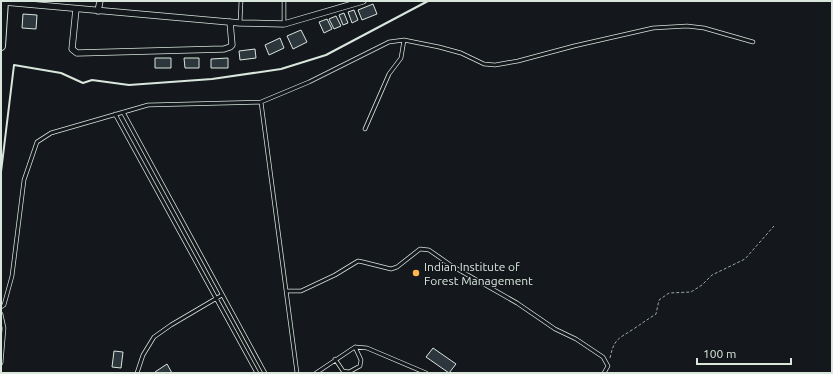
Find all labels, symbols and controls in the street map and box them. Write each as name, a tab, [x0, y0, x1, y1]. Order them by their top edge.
place label: Indian Institute of Forest Management	[424, 260, 533, 287]
marker: Indian Institute of Forest Management	[411, 268, 421, 278]
scale bar	[697, 340, 791, 366]
text: 100 m	[703, 347, 736, 360]

